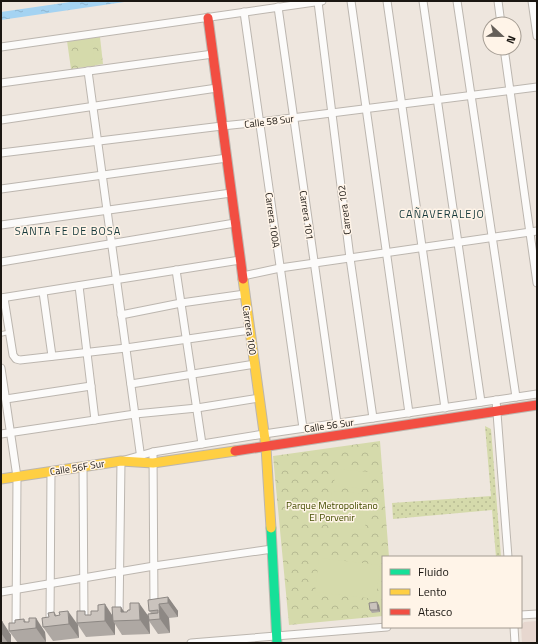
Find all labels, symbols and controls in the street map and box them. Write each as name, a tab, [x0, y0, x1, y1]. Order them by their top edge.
north arrow	[482, 16, 522, 56]
text: N	[502, 33, 520, 46]
street label: Calle 58 Sur	[243, 111, 295, 132]
street label: Carrera 102	[334, 184, 355, 236]
street label: Carrera 101	[296, 189, 317, 241]
street label: Carrera 100A	[261, 191, 284, 249]
district label: CAÑAVERALEJO	[399, 206, 485, 222]
district label: SANTA FE DE BOSA	[15, 223, 121, 239]
street label: Carrera 100	[239, 304, 260, 356]
street label: Calle 56 Sur	[303, 415, 355, 436]
street label: Calle 56F Sur	[49, 456, 106, 479]
park label: Parque Metropolitano El Porvenir	[286, 498, 378, 525]
legend	[382, 556, 522, 628]
text: Fluido	[418, 562, 449, 581]
text: Lento	[418, 582, 447, 601]
text: Atasco	[418, 602, 452, 621]

